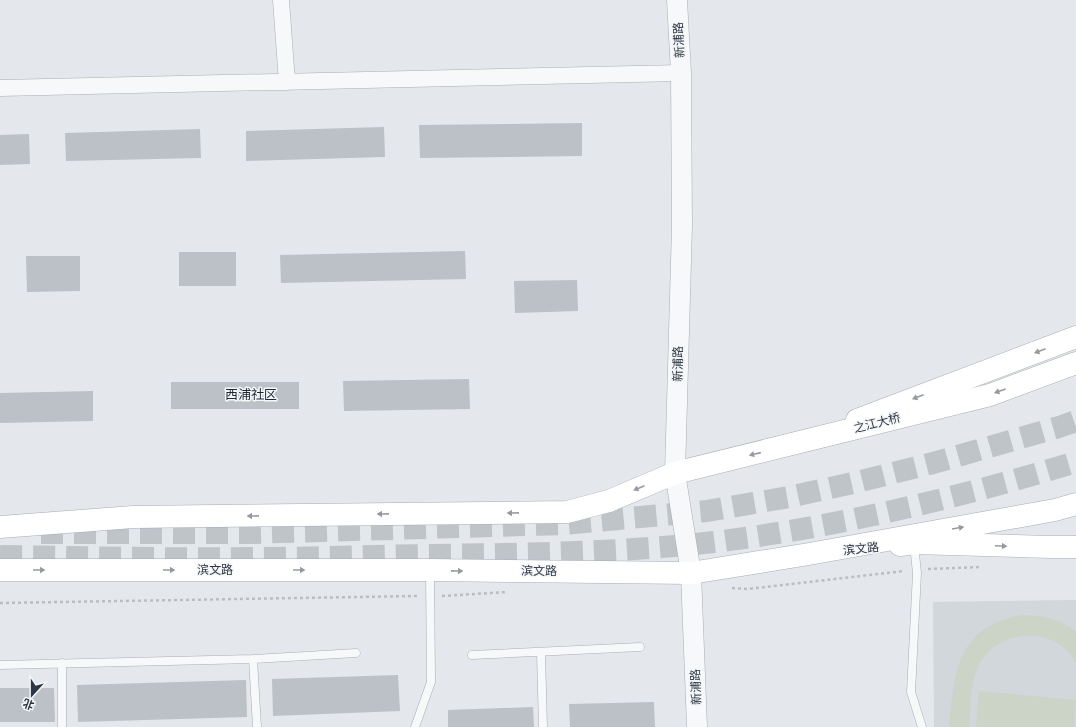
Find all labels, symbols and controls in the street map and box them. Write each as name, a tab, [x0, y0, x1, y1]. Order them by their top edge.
street label: 新浦路	[670, 22, 689, 58]
street label: 新浦路	[670, 346, 687, 382]
one-way arrow	[1033, 348, 1045, 354]
district label: 西浦社区	[225, 386, 277, 404]
one-way arrow	[994, 388, 1006, 394]
one-way arrow	[912, 394, 924, 400]
street label: 之江大桥	[852, 409, 902, 438]
one-way arrow	[749, 451, 761, 457]
one-way arrow	[634, 485, 645, 491]
one-way arrow	[506, 510, 519, 516]
one-way arrow	[376, 511, 389, 517]
one-way arrow	[246, 513, 259, 519]
one-way arrow	[952, 524, 964, 530]
street label: 滨文路	[842, 539, 880, 560]
one-way arrow	[995, 543, 1008, 549]
street label: 滨文路	[197, 562, 233, 579]
street label: 滨文路	[521, 563, 557, 580]
one-way arrow	[33, 567, 46, 573]
one-way arrow	[163, 567, 176, 573]
one-way arrow	[293, 567, 306, 573]
one-way arrow	[451, 568, 464, 574]
street label: 新浦路	[687, 669, 706, 705]
north arrow	[12, 675, 52, 715]
text: 北	[21, 695, 36, 713]

